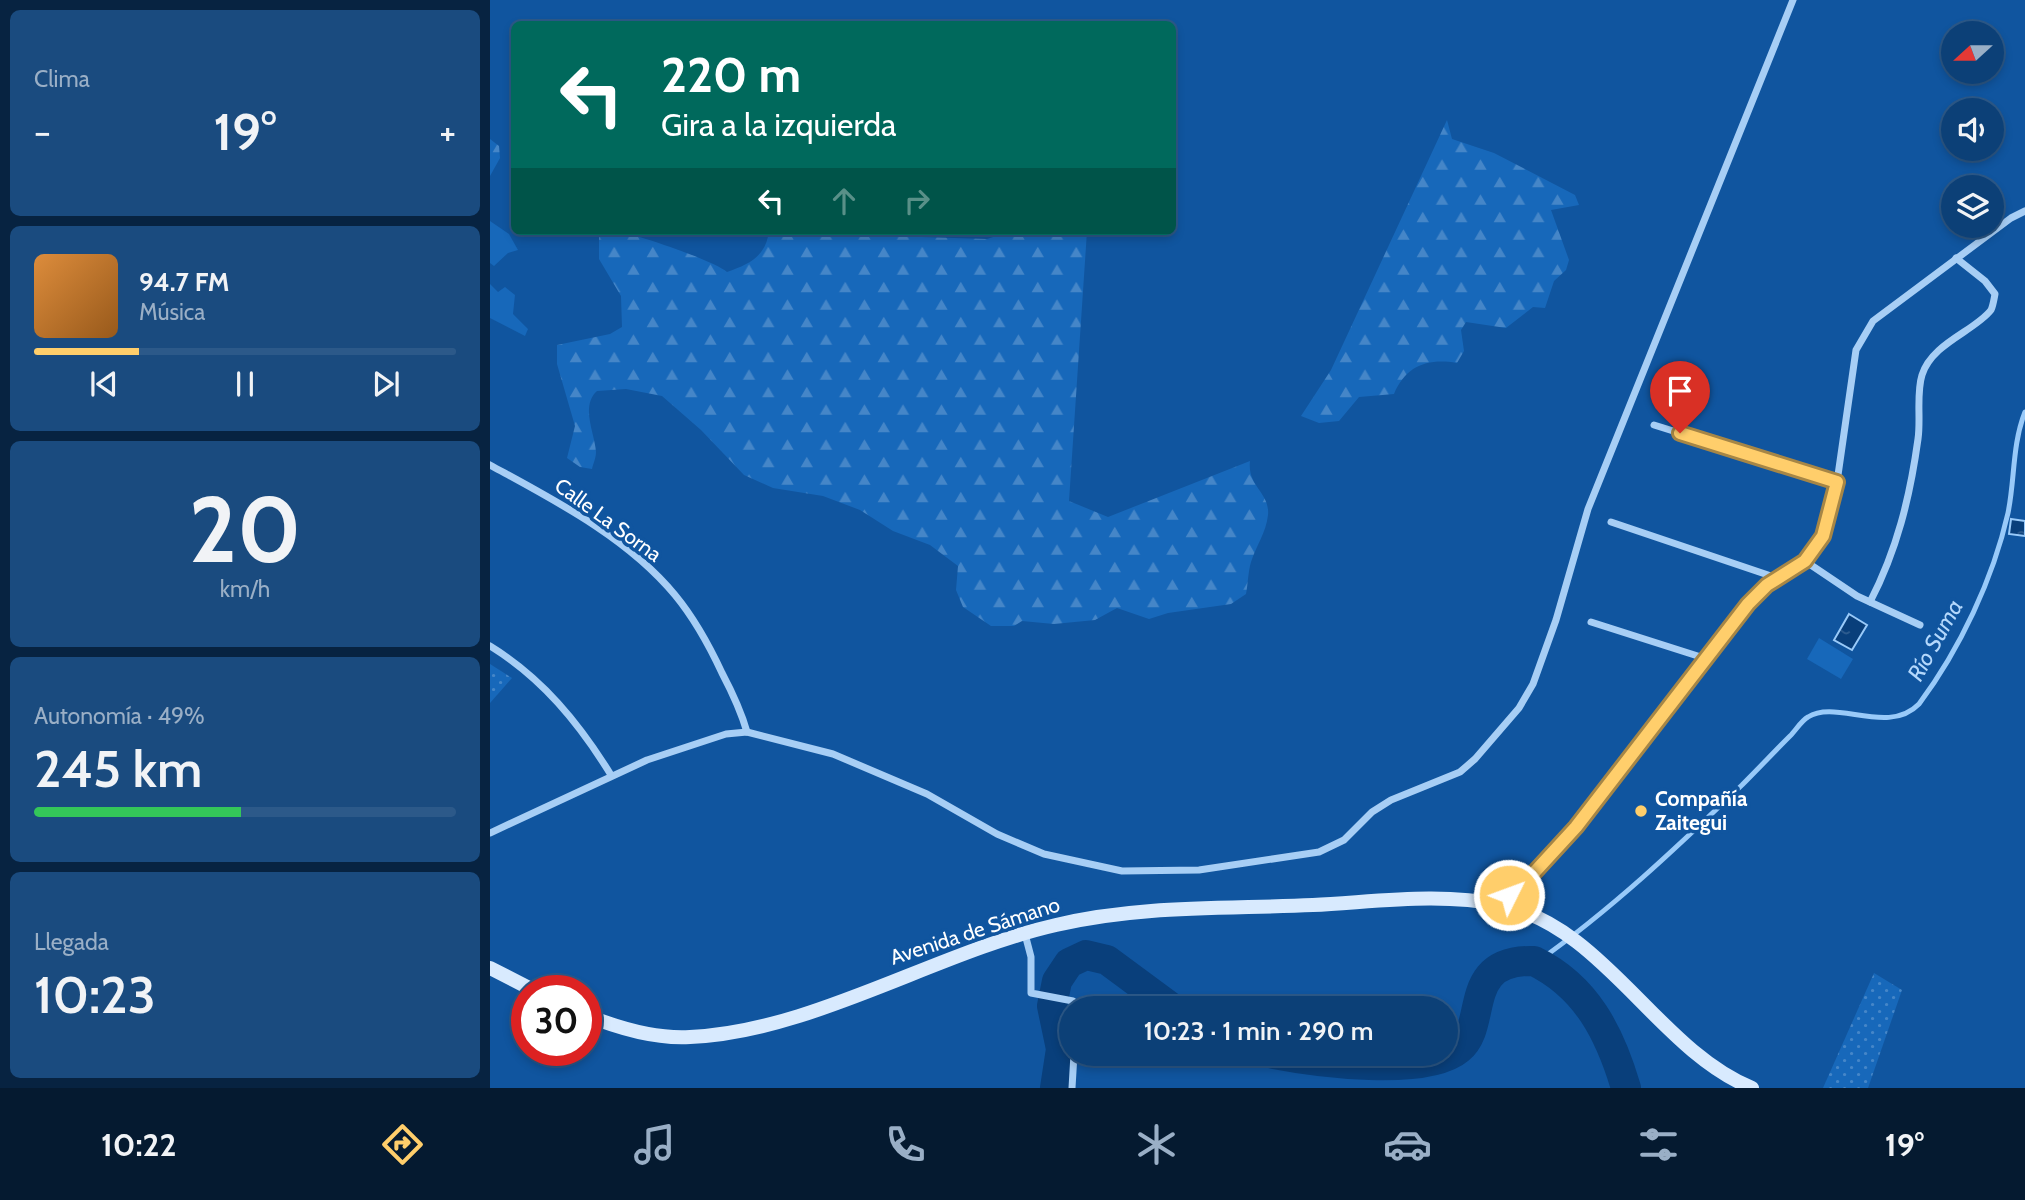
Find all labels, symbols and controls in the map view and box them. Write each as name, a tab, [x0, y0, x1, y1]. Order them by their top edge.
north arrow	[1941, 21, 2004, 84]
map controls	[1941, 21, 2004, 238]
text: 220 m	[661, 45, 801, 104]
icon: left	[546, 49, 637, 140]
text: Clima	[34, 65, 90, 93]
button: sound	[1941, 98, 2004, 161]
text: 19°	[214, 100, 276, 163]
text: Gira a la izquierda	[661, 105, 896, 144]
text: −	[34, 108, 51, 155]
text: +	[439, 108, 456, 155]
button: layers	[1941, 175, 2004, 238]
icon: left	[752, 182, 790, 220]
icon: ahead	[825, 182, 863, 220]
icon: right	[898, 182, 936, 220]
text: 94.7 FM	[139, 266, 230, 298]
text: Música	[139, 298, 205, 326]
pin	[1650, 361, 1710, 433]
icon: previous	[85, 365, 123, 403]
icon: pause	[226, 365, 264, 403]
icon: next	[367, 365, 405, 403]
icon: arrive	[1661, 372, 1699, 410]
street label: Calle La Sorna	[550, 472, 667, 567]
text: 20	[189, 474, 301, 585]
text: km/h	[220, 575, 270, 603]
water label: Río Suma	[1901, 594, 1969, 686]
text: Autonomía · 49%	[34, 702, 205, 730]
text: 245 km	[34, 737, 202, 800]
place label: Compañía Zaitegui	[1655, 786, 1748, 835]
marker: Compañía Zaitegui	[1633, 803, 1649, 819]
position arrow	[1472, 858, 1546, 932]
street label: Avenida de Sámano	[887, 891, 1063, 970]
text: Llegada	[34, 928, 109, 956]
text: 10:23	[34, 963, 156, 1026]
speed limit sign: 30	[511, 975, 602, 1066]
text: 10:23 · 1 min · 290 m	[1144, 1015, 1373, 1047]
icon: directions	[378, 1120, 427, 1169]
icon: music	[630, 1120, 679, 1169]
icon: phone	[881, 1120, 930, 1169]
icon: climate	[1132, 1120, 1181, 1169]
icon: car	[1383, 1120, 1432, 1169]
icon: filters	[1634, 1120, 1683, 1169]
text: 10:22	[101, 1125, 176, 1164]
text: 19°	[1885, 1125, 1924, 1164]

